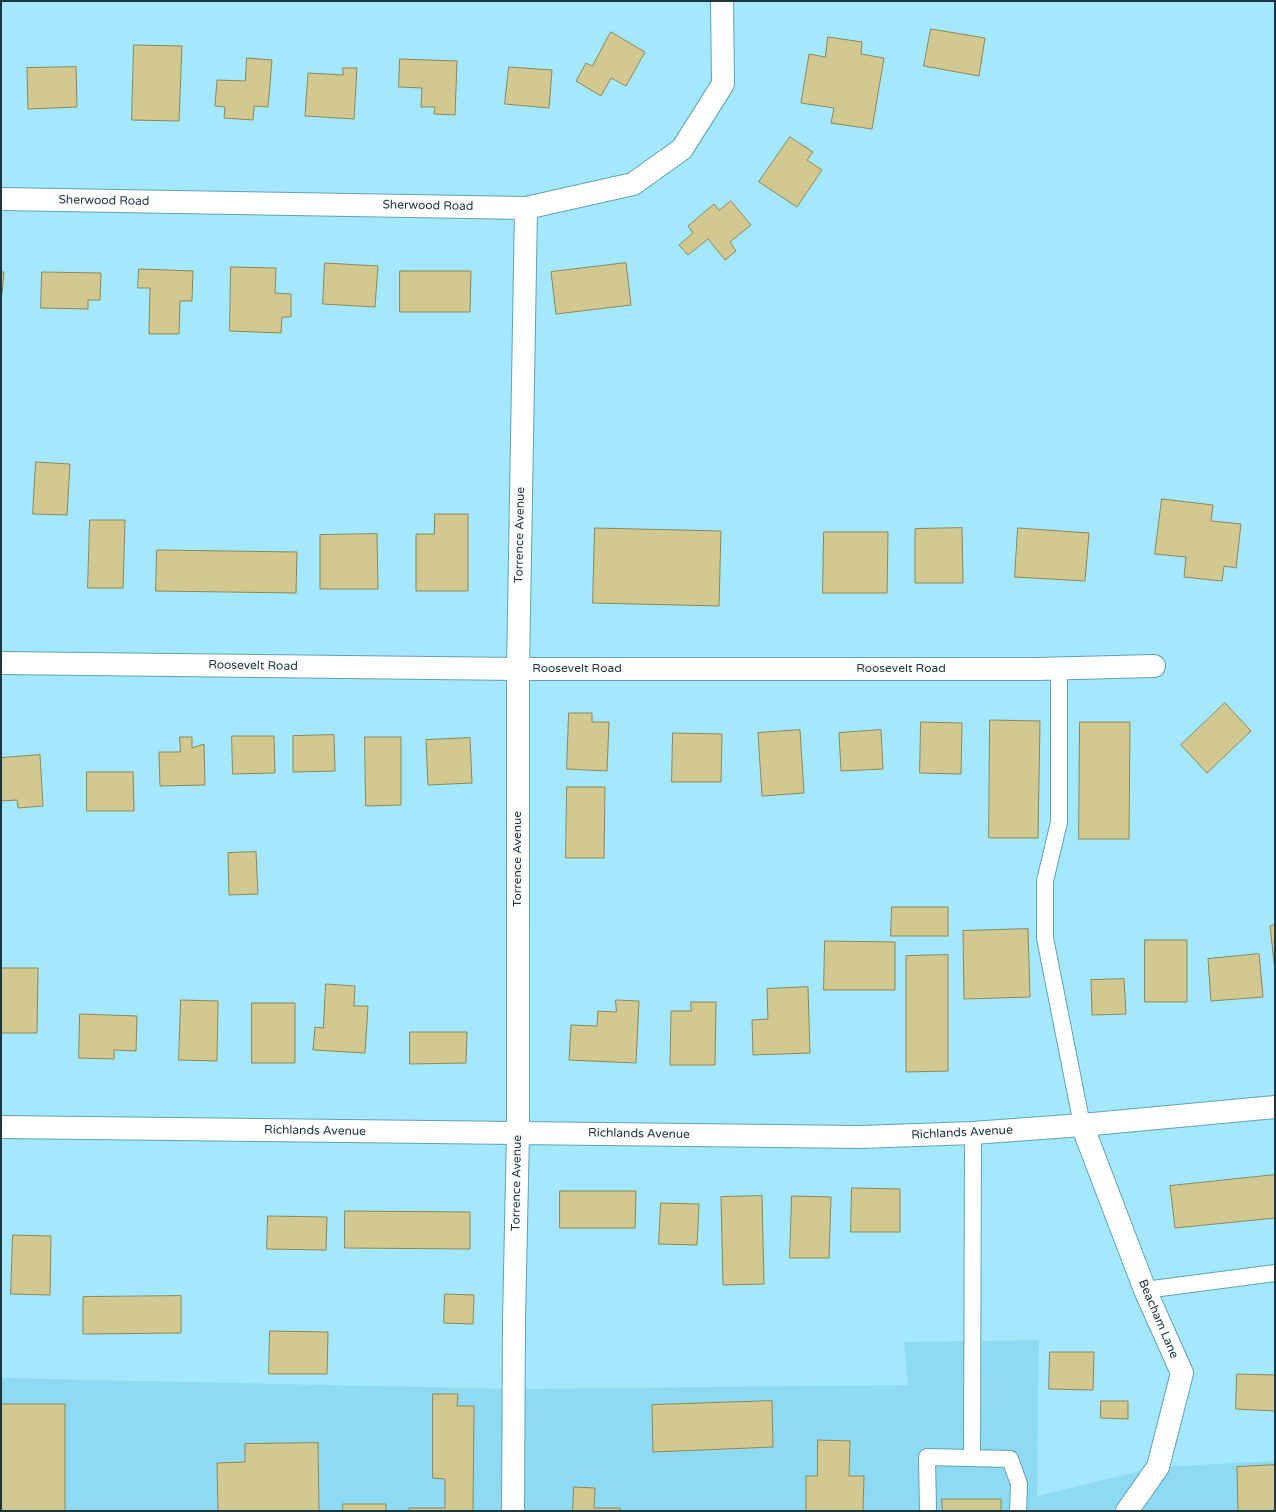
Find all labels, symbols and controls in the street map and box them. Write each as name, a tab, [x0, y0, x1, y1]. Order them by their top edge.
street label: Sherwood Road	[58, 193, 150, 209]
street label: Sherwood Road	[382, 198, 474, 214]
street label: Torrence Avenue	[512, 487, 528, 583]
street label: Roosevelt Road	[208, 658, 298, 674]
street label: Roosevelt Road	[532, 662, 622, 676]
street label: Roosevelt Road	[856, 662, 946, 676]
street label: Torrence Avenue	[511, 811, 525, 907]
street label: Richlands Avenue	[264, 1123, 366, 1139]
street label: Richlands Avenue	[911, 1123, 1013, 1143]
street label: Richlands Avenue	[588, 1126, 690, 1142]
street label: Torrence Avenue	[509, 1135, 525, 1231]
street label: Beacham Lane	[1135, 1277, 1181, 1361]

